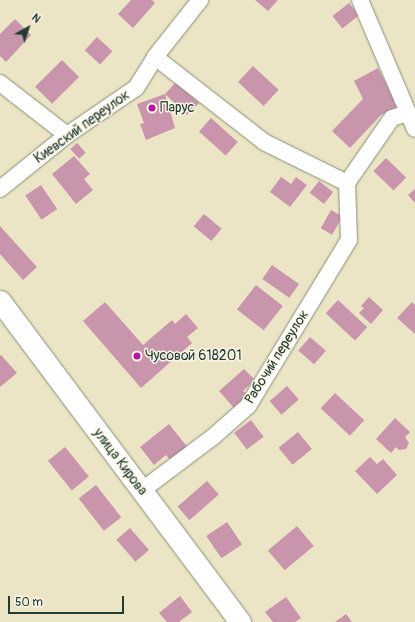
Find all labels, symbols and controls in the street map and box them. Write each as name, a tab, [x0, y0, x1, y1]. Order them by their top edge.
north arrow	[8, 8, 48, 48]
text: N	[29, 11, 43, 26]
street label: Киевский переулок	[31, 87, 133, 167]
place label: Парус	[160, 100, 195, 116]
marker: Парус	[147, 103, 157, 113]
street label: Рабочий переулок	[241, 307, 313, 407]
place label: Чусовой 618201	[145, 348, 242, 364]
marker: Чусовой 618201	[132, 351, 142, 361]
street label: улица Кирова	[89, 425, 151, 499]
scale bar	[10, 588, 126, 614]
text: 50 m	[15, 595, 43, 610]

